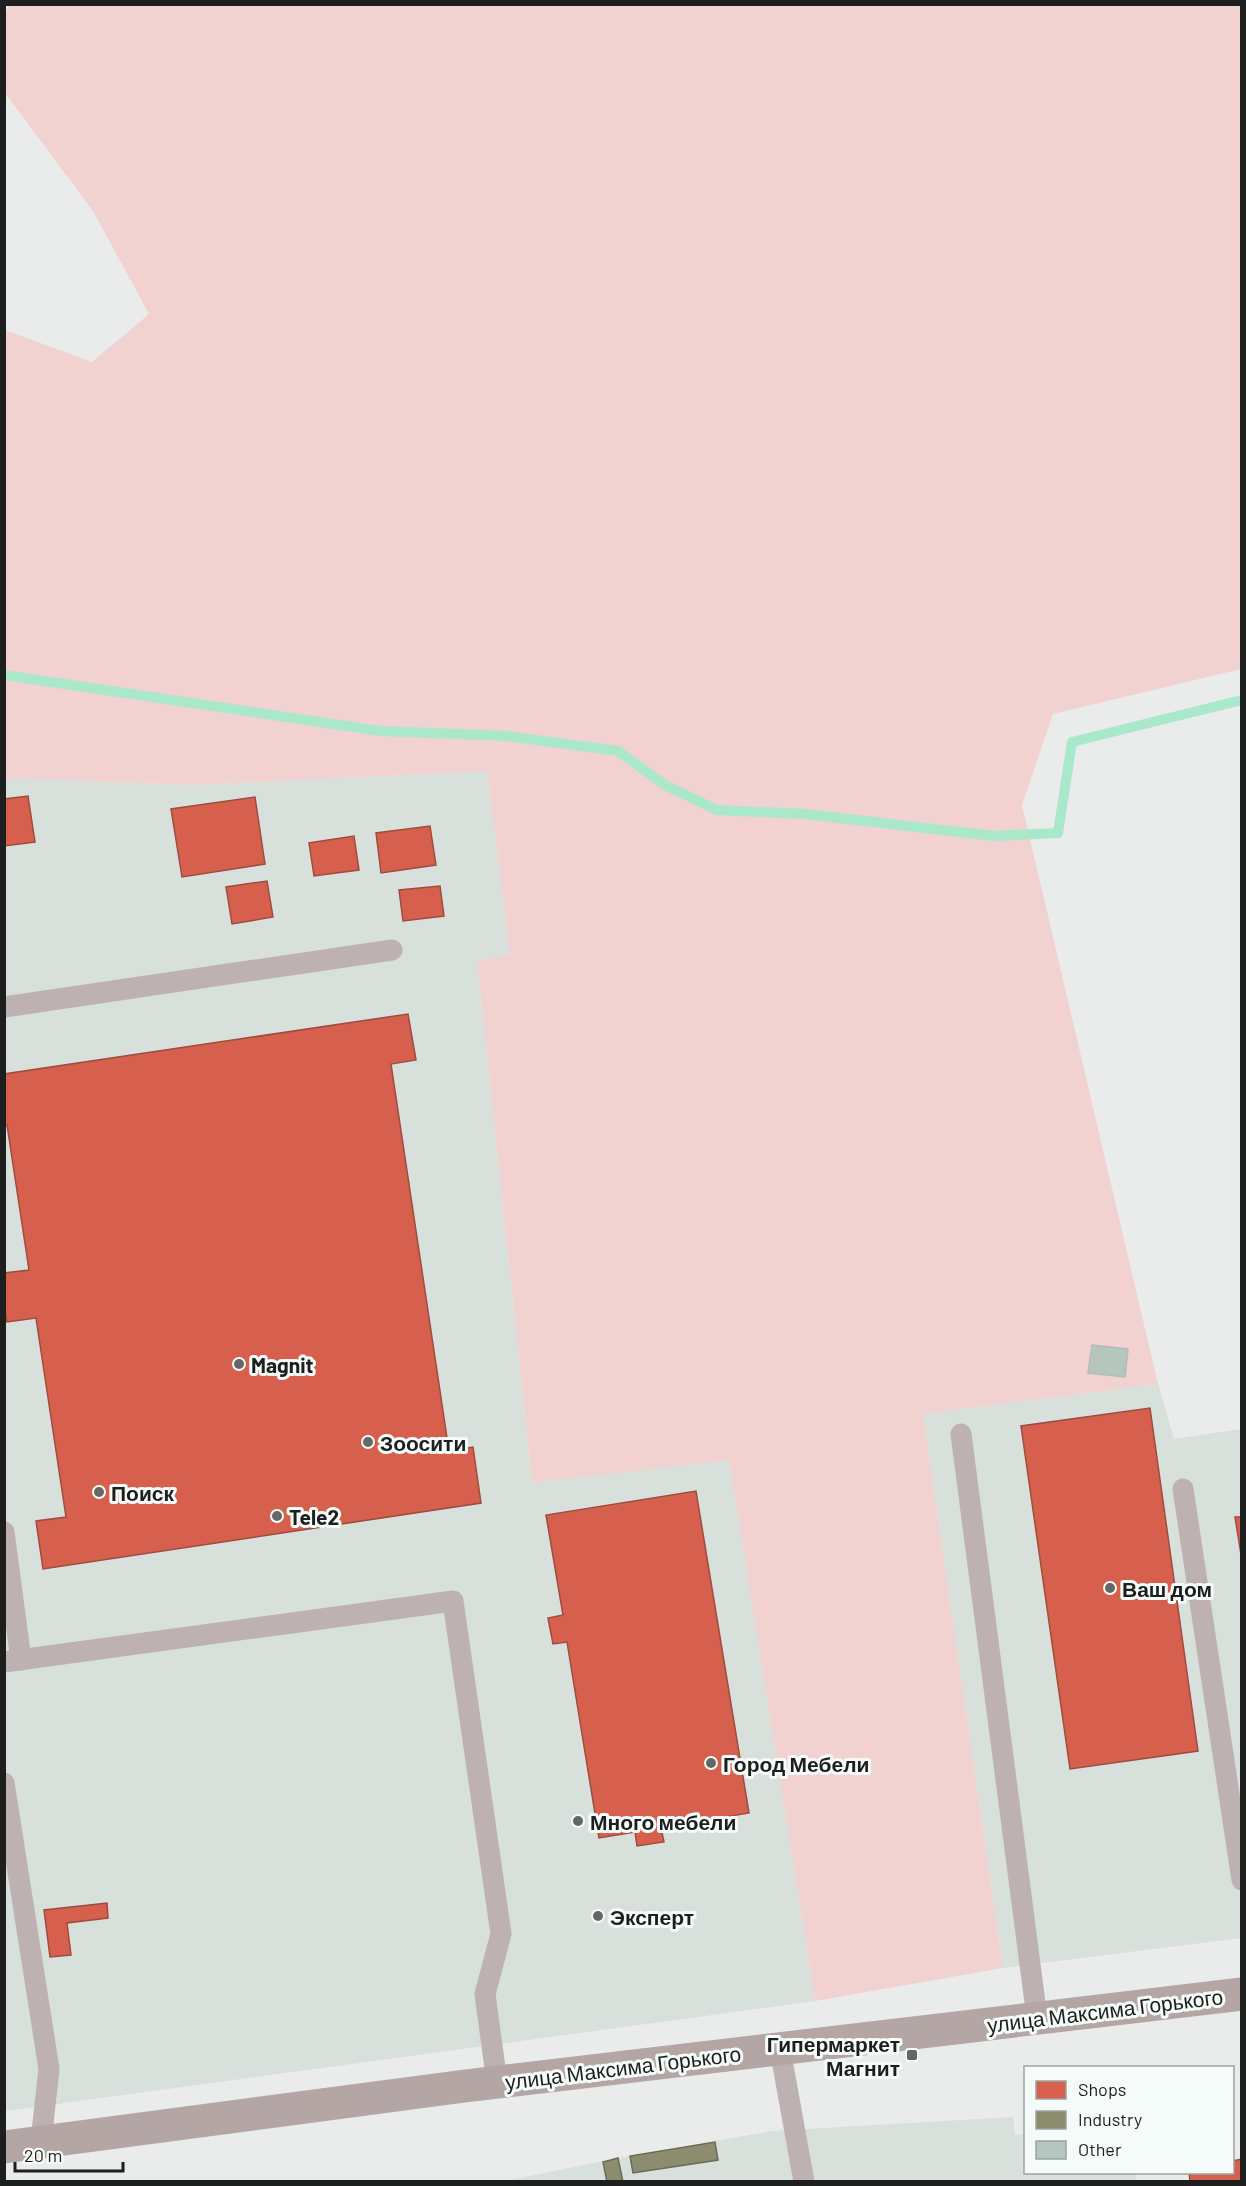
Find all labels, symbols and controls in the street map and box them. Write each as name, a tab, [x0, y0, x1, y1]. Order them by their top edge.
place label: Magnit	[251, 1352, 314, 1377]
marker: Magnit	[232, 1357, 246, 1371]
place label: Зоосити	[380, 1430, 466, 1455]
marker: Зоосити	[361, 1435, 375, 1449]
place label: Поиск	[111, 1480, 175, 1505]
marker: Поиск	[92, 1485, 106, 1499]
place label: Tele2	[289, 1504, 339, 1529]
marker: Tele2	[270, 1509, 284, 1523]
place label: Ваш дом	[1122, 1576, 1212, 1601]
marker: Ваш дом	[1103, 1581, 1117, 1595]
place label: Город Мебели	[723, 1751, 869, 1776]
marker: Город Мебели	[704, 1756, 718, 1770]
place label: Много мебели	[590, 1809, 736, 1834]
marker: Много мебели	[571, 1814, 585, 1828]
place label: Эксперт	[610, 1904, 694, 1929]
marker: Эксперт	[591, 1909, 605, 1923]
street label: улица Максима Горького	[986, 1983, 1224, 2037]
place label: Гипермаркет Магнит	[767, 2031, 900, 2080]
street label: улица Максима Горького	[504, 2040, 742, 2094]
marker: Гипермаркет Магнит	[905, 2048, 919, 2062]
legend	[1024, 2066, 1234, 2174]
text: Shops	[1078, 2078, 1127, 2100]
text: Industry	[1078, 2108, 1142, 2130]
scale bar	[15, 2135, 123, 2173]
text: Other	[1078, 2138, 1122, 2160]
text: 20 m	[24, 2144, 62, 2166]

